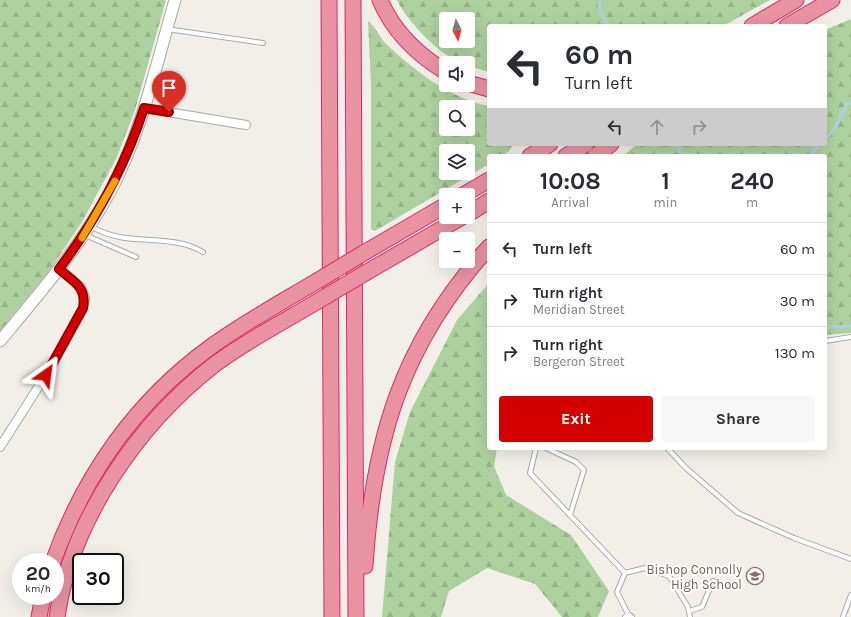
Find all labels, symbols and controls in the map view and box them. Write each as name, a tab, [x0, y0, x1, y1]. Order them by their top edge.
north arrow	[439, 12, 475, 48]
map controls	[439, 12, 475, 268]
text: 60 m	[565, 38, 633, 71]
icon: left	[499, 40, 551, 92]
button: sound	[439, 56, 475, 92]
pin	[152, 71, 186, 112]
text: Turn left	[565, 72, 633, 94]
icon: arrive	[158, 77, 180, 99]
button: search	[439, 100, 475, 136]
icon: left	[604, 116, 626, 138]
icon: ahead	[646, 116, 668, 138]
icon: right	[688, 116, 710, 138]
button: layers	[439, 144, 475, 180]
text: 10:08	[540, 167, 601, 195]
text: 1	[661, 167, 670, 195]
text: 240	[730, 167, 774, 195]
button: +	[439, 188, 475, 224]
text: Arrival	[551, 195, 589, 210]
text: min	[654, 195, 677, 210]
text: m	[746, 195, 758, 210]
button: −	[439, 232, 475, 268]
icon: left	[499, 238, 521, 260]
text: Turn left	[533, 240, 592, 258]
text: 60 m	[780, 240, 815, 258]
text: Turn right	[533, 284, 603, 302]
icon: right	[499, 290, 521, 312]
text: 30 m	[780, 292, 815, 310]
text: Meridian Street	[533, 302, 625, 317]
text: Turn right	[533, 336, 603, 354]
icon: right	[499, 342, 521, 364]
text: 130 m	[775, 344, 815, 362]
position arrow	[25, 354, 67, 396]
text: Bergeron Street	[533, 354, 625, 369]
button: Exit	[499, 396, 653, 442]
button: Share	[661, 396, 815, 442]
speed limit sign: 30	[72, 553, 124, 605]
text: 20	[26, 562, 50, 585]
place label: Bishop Connolly High School	[646, 562, 742, 592]
school or university icon: Bishop Connolly High School	[745, 566, 765, 586]
text: km/h	[25, 583, 51, 595]

